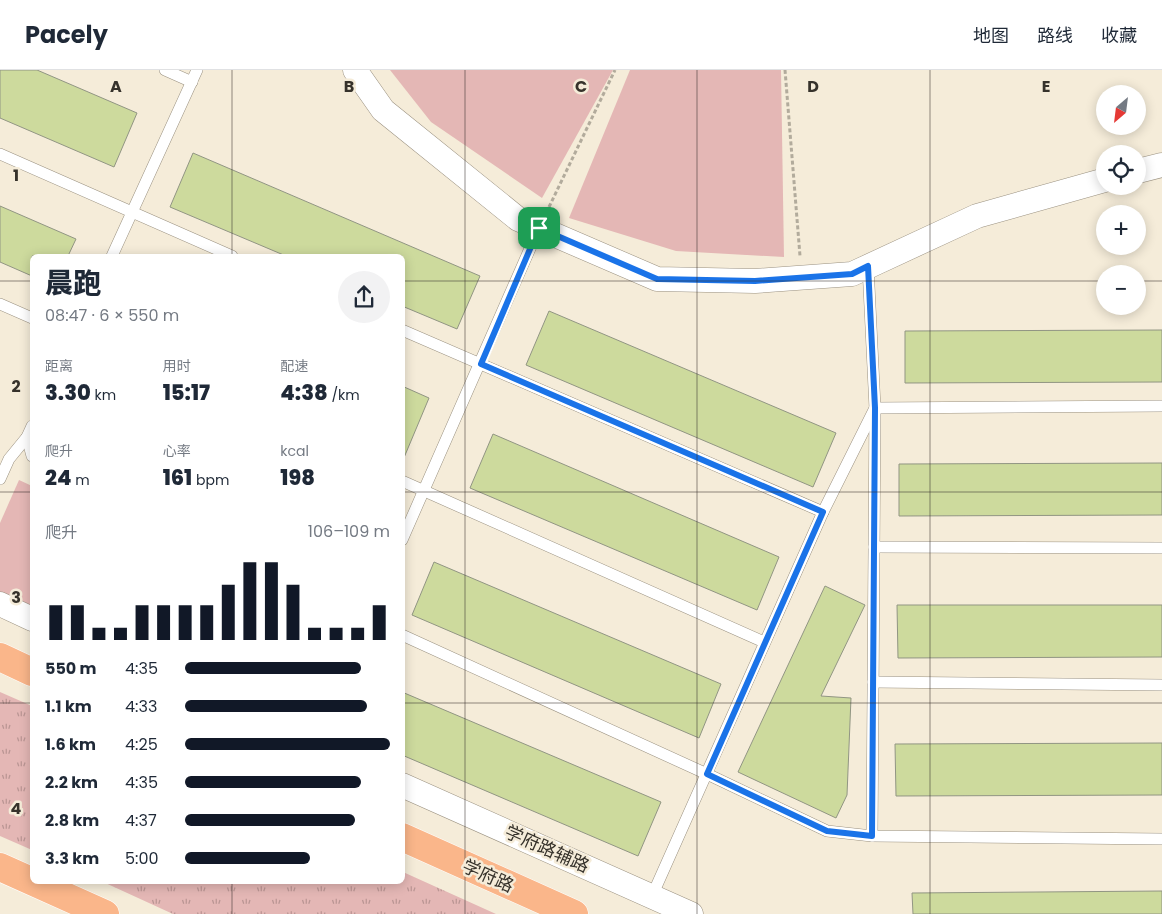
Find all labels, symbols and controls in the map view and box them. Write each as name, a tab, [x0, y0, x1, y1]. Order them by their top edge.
text: Pacely	[25, 18, 108, 51]
text: 地图	[973, 23, 1009, 48]
text: 路线	[1037, 23, 1073, 48]
text: 收藏	[1101, 23, 1137, 48]
text: A	[110, 75, 122, 98]
text: B	[344, 75, 354, 98]
text: C	[575, 75, 587, 98]
text: D	[807, 75, 819, 98]
text: E	[1042, 75, 1050, 98]
north arrow	[1096, 85, 1146, 135]
map controls	[1096, 85, 1146, 315]
button: locate	[1096, 145, 1146, 195]
text: 1	[13, 164, 19, 187]
button: +	[1096, 205, 1146, 255]
pin	[518, 207, 560, 249]
icon: arrive	[525, 214, 553, 242]
text: 晨跑	[45, 264, 101, 303]
button: −	[1096, 265, 1146, 315]
button: share	[338, 271, 390, 323]
text: 08:47 · 6 × 550 m	[45, 304, 179, 327]
text: 距离	[45, 356, 73, 376]
text: 用时	[163, 356, 191, 376]
text: 配速	[280, 356, 308, 376]
text: 2	[11, 375, 21, 398]
text: 3.30	[45, 378, 91, 407]
text: 15:17	[163, 378, 210, 407]
text: 4:38	[280, 378, 328, 407]
text: km	[91, 385, 116, 405]
text: /km	[328, 385, 360, 405]
text: 爬升	[45, 441, 73, 461]
text: 心率	[163, 441, 191, 461]
text: kcal	[280, 441, 309, 461]
text: 24	[45, 463, 71, 492]
text: 161	[163, 463, 192, 492]
text: 198	[280, 463, 315, 492]
text: m	[71, 470, 90, 490]
text: bpm	[192, 470, 229, 490]
text: 106–109 m	[308, 520, 390, 543]
text: 爬升	[45, 521, 77, 544]
text: 3	[11, 586, 21, 609]
text: 550 m	[45, 657, 97, 680]
text: 4:35	[125, 657, 158, 680]
text: 1.1 km	[45, 695, 92, 718]
text: 4:33	[125, 695, 157, 718]
text: 1.6 km	[45, 733, 96, 756]
text: 4:25	[125, 733, 158, 756]
text: 2.2 km	[45, 771, 98, 794]
text: 4:35	[125, 771, 158, 794]
text: 4	[11, 797, 22, 820]
text: 2.8 km	[45, 809, 99, 832]
text: 4:37	[125, 809, 157, 832]
street label: 学府路辅路	[501, 819, 593, 878]
text: 3.3 km	[45, 847, 99, 870]
text: 5:00	[125, 847, 159, 870]
street label: 学府路	[458, 853, 518, 898]

